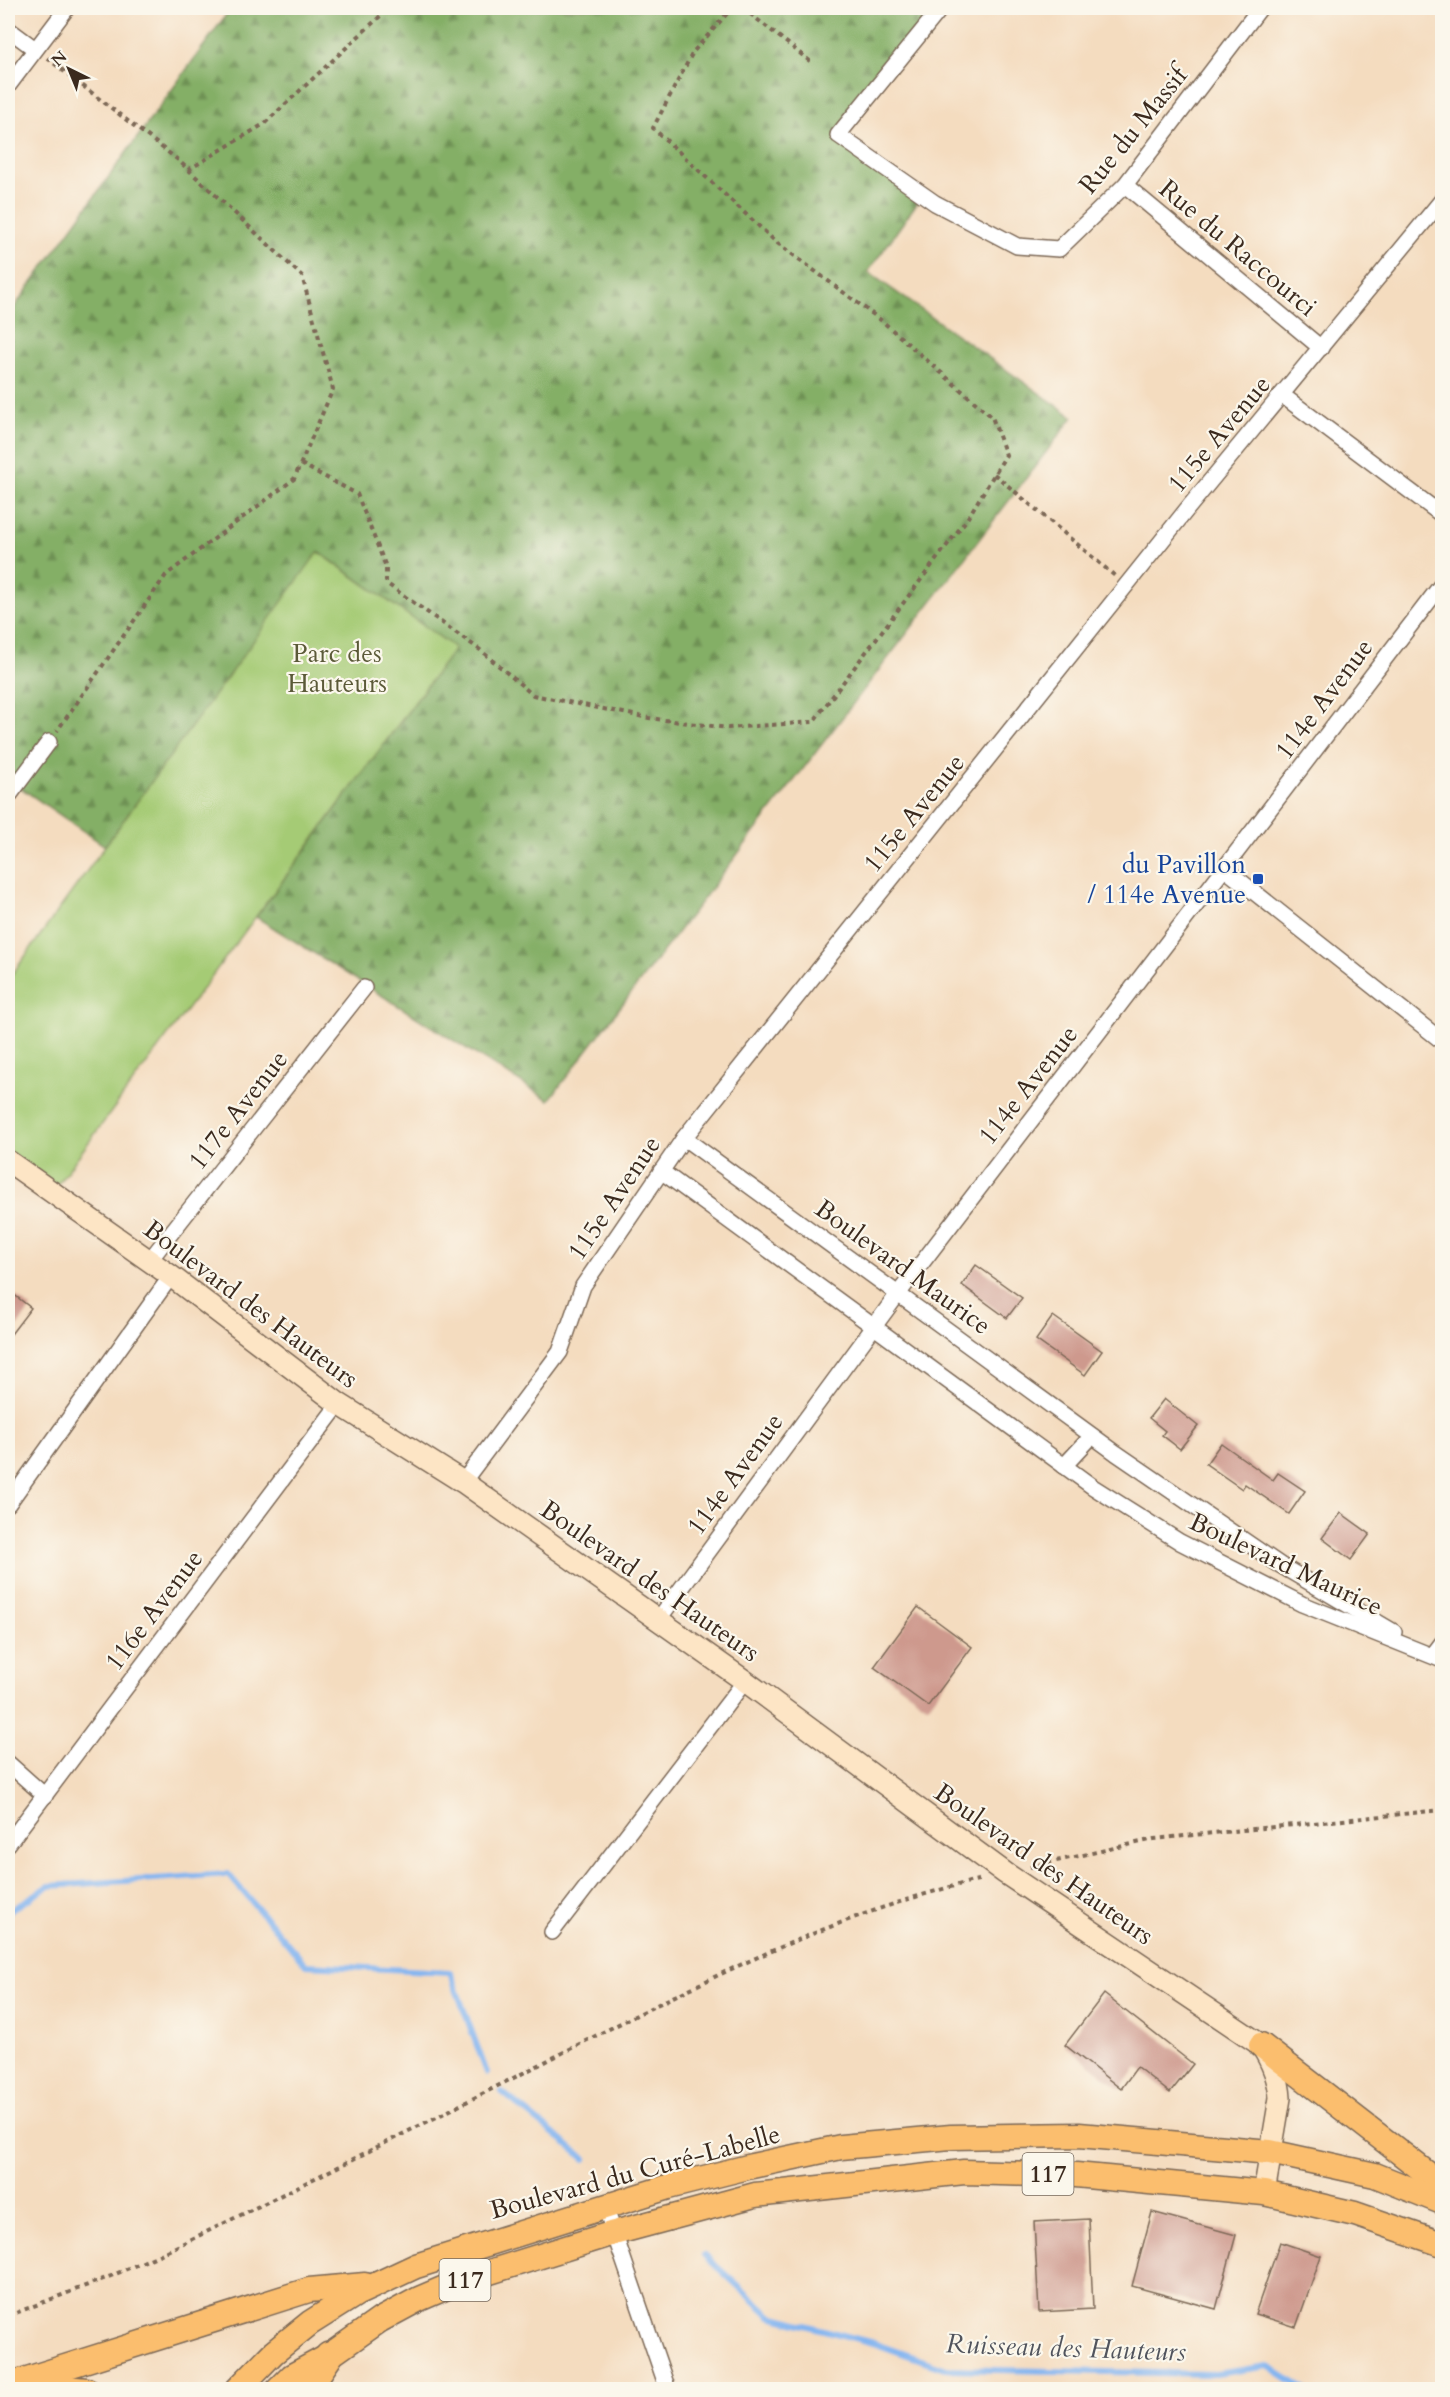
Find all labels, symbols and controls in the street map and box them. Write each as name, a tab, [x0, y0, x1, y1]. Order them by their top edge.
north arrow	[39, 39, 99, 99]
text: N	[47, 46, 72, 72]
street label: Rue du Massif	[1071, 56, 1198, 201]
street label: Rue du Raccourci	[1152, 172, 1324, 324]
street label: 115e Avenue	[1160, 368, 1278, 500]
street label: 114e Avenue	[1267, 631, 1381, 767]
park label: Parc des Hauteurs	[287, 636, 387, 701]
street label: 115e Avenue	[855, 746, 973, 880]
place label: du Pavillon / 114e Avenue	[1088, 847, 1246, 912]
marker: du Pavillon / 114e Avenue	[1251, 872, 1265, 886]
street label: 114e Avenue	[970, 1018, 1086, 1152]
street label: 117e Avenue	[180, 1043, 296, 1177]
street label: 115e Avenue	[559, 1129, 669, 1267]
street label: Boulevard Maurice	[808, 1191, 998, 1343]
street label: Boulevard des Hauteurs	[137, 1212, 365, 1396]
street label: 114e Avenue	[679, 1406, 791, 1542]
street label: Boulevard des Hauteurs	[533, 1492, 767, 1670]
street label: Boulevard Maurice	[1184, 1504, 1388, 1624]
street label: 116e Avenue	[97, 1542, 211, 1678]
street label: Boulevard des Hauteurs	[927, 1775, 1161, 1953]
street label: Boulevard du Curé-Labelle	[486, 2116, 784, 2228]
road number: 117	[1022, 2153, 1074, 2195]
road number: 117	[440, 2259, 490, 2301]
water label: Ruisseau des Hauteurs	[945, 2325, 1187, 2371]

